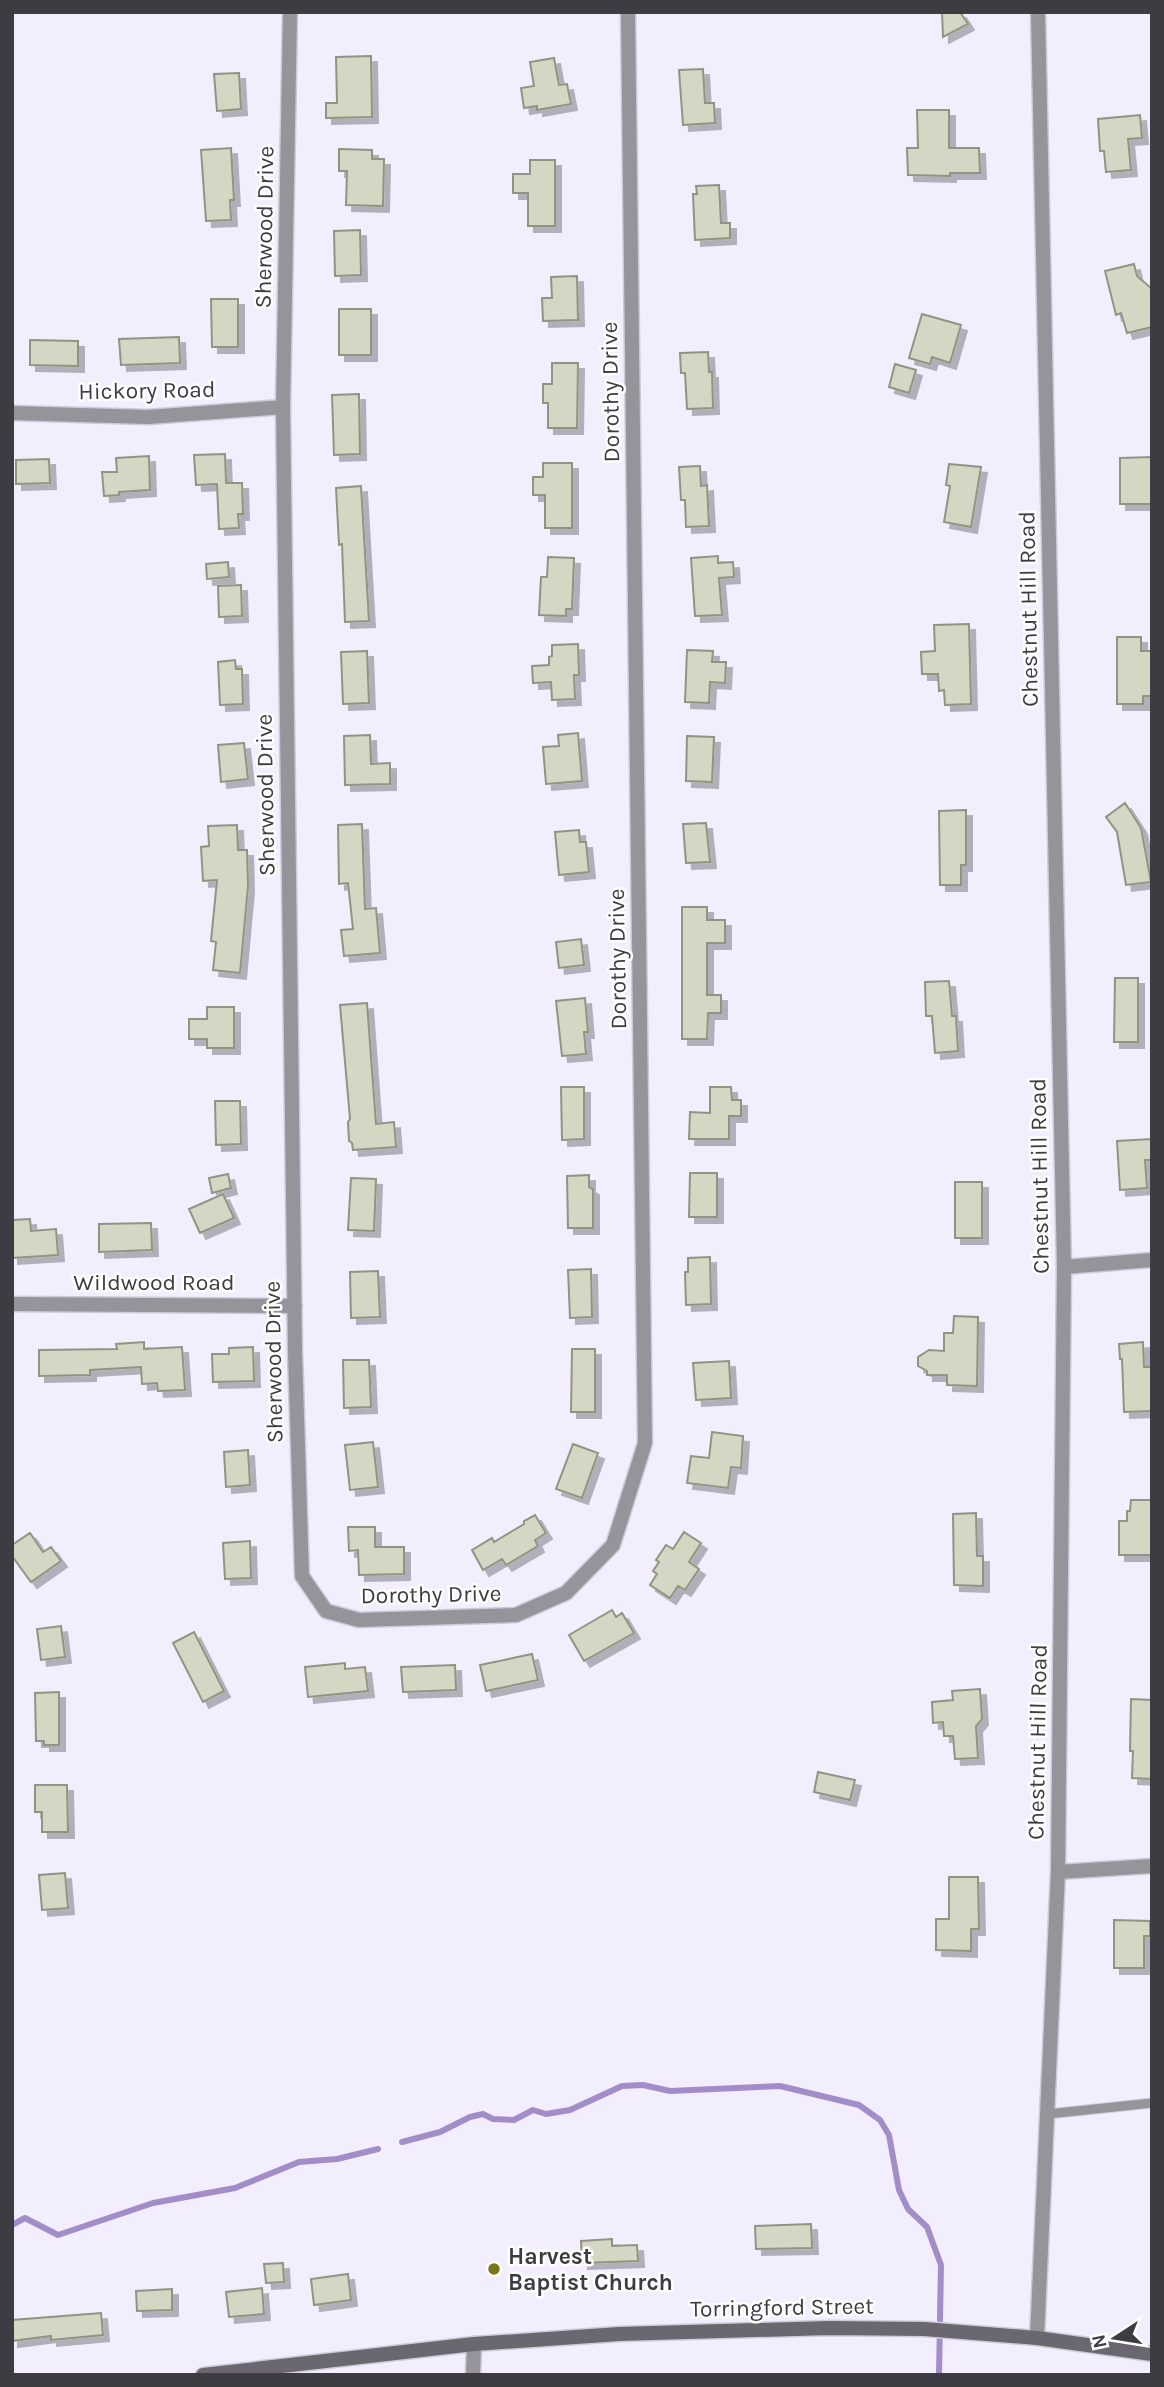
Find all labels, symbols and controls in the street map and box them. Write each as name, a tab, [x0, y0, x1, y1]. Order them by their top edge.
street label: Sherwood Drive	[250, 146, 279, 308]
street label: Dorothy Drive	[596, 321, 625, 463]
street label: Hickory Road	[78, 376, 216, 405]
street label: Chestnut Hill Road	[1013, 511, 1044, 707]
street label: Sherwood Drive	[251, 714, 280, 876]
street label: Dorothy Drive	[603, 888, 632, 1030]
street label: Chestnut Hill Road	[1024, 1078, 1055, 1274]
street label: Wildwood Road	[73, 1269, 235, 1296]
street label: Sherwood Drive	[259, 1281, 288, 1443]
street label: Dorothy Drive	[360, 1580, 502, 1609]
street label: Chestnut Hill Road	[1022, 1644, 1053, 1840]
place label: Harvest Baptist Church	[508, 2243, 673, 2296]
marker: Harvest Baptist Church	[486, 2261, 502, 2277]
street label: Torringford Street	[690, 2292, 874, 2323]
north arrow	[1080, 2303, 1150, 2373]
text: N	[1087, 2332, 1112, 2350]

